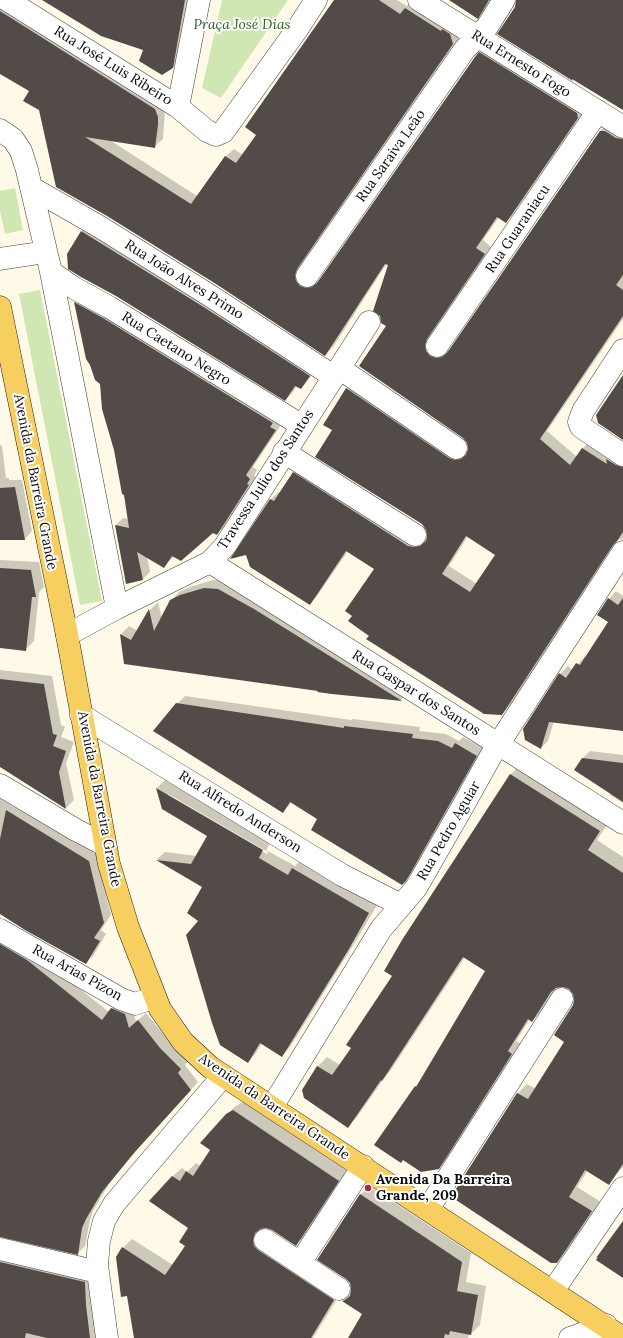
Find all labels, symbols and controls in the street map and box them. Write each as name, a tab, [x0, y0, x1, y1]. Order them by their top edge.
park label: Praça José Dias	[193, 17, 291, 33]
street label: Rua José Luis Ribeiro	[51, 23, 175, 109]
street label: Rua Ernesto Fogo	[468, 27, 574, 101]
street label: Rua Saraiva Leão	[353, 106, 429, 206]
street label: Rua Guaraniacu	[482, 182, 554, 276]
street label: Rua João Alves Primo	[121, 237, 247, 323]
street label: Rua Caetano Negro	[118, 309, 234, 389]
street label: Avenida da Barreira Grande	[10, 393, 60, 571]
street label: Travessa Julio dos Santos	[214, 407, 318, 553]
street label: Rua Gaspar dos Santos	[349, 647, 483, 739]
street label: Avenida da Barreira Grande	[74, 710, 124, 888]
street label: Rua Alfredo Anderson	[176, 767, 304, 857]
street label: Rua Pedro Aguiar	[414, 778, 484, 884]
street label: Rua Arias Pizon	[29, 941, 125, 1005]
street label: Avenida da Barreira Grande	[195, 1050, 353, 1164]
place label: Avenida Da Barreira Grande, 209	[376, 1172, 510, 1204]
marker: Avenida Da Barreira Grande, 209	[363, 1183, 373, 1193]

